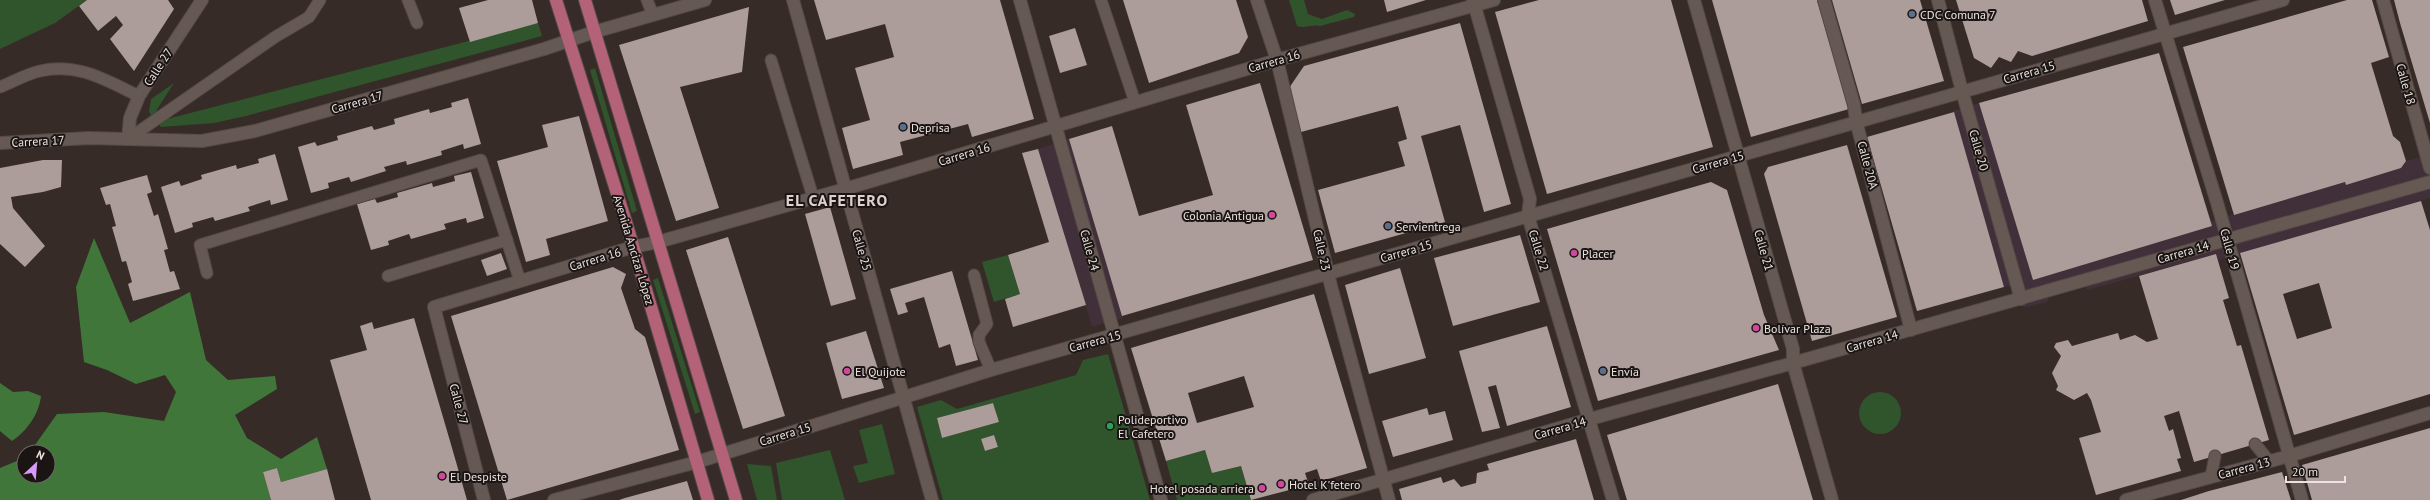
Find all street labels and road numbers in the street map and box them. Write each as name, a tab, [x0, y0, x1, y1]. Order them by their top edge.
street label: Calle 27	[140, 45, 176, 89]
street label: Carrera 16	[1246, 46, 1302, 76]
street label: Carrera 15	[2001, 57, 2057, 87]
street label: Calle 18	[2393, 62, 2419, 106]
street label: Carrera 17	[329, 87, 385, 117]
street label: Calle 20	[1966, 128, 1992, 173]
street label: Carrera 17	[11, 132, 65, 150]
street label: Carrera 16	[936, 139, 992, 169]
street label: Calle 20A	[1854, 139, 1882, 191]
street label: Carrera 15	[1690, 147, 1746, 177]
street label: Avenida Ancizar López	[610, 193, 658, 307]
street label: Calle 19	[2217, 227, 2243, 271]
street label: Calle 25	[849, 228, 875, 272]
street label: Calle 24	[1077, 228, 1103, 273]
street label: Calle 23	[1310, 228, 1334, 272]
street label: Calle 22	[1526, 228, 1552, 272]
street label: Calle 21	[1751, 228, 1777, 272]
street label: Carrera 15	[1378, 236, 1434, 266]
street label: Carrera 14	[2155, 237, 2211, 267]
street label: Carrera 16	[567, 244, 623, 274]
street label: Carrera 14	[1844, 326, 1900, 356]
street label: Carrera 15	[1067, 327, 1123, 355]
street label: Calle 27	[446, 382, 472, 426]
street label: Carrera 14	[1532, 413, 1588, 443]
street label: Carrera 15	[757, 419, 813, 449]
street label: Carrera 13	[2216, 454, 2272, 482]

